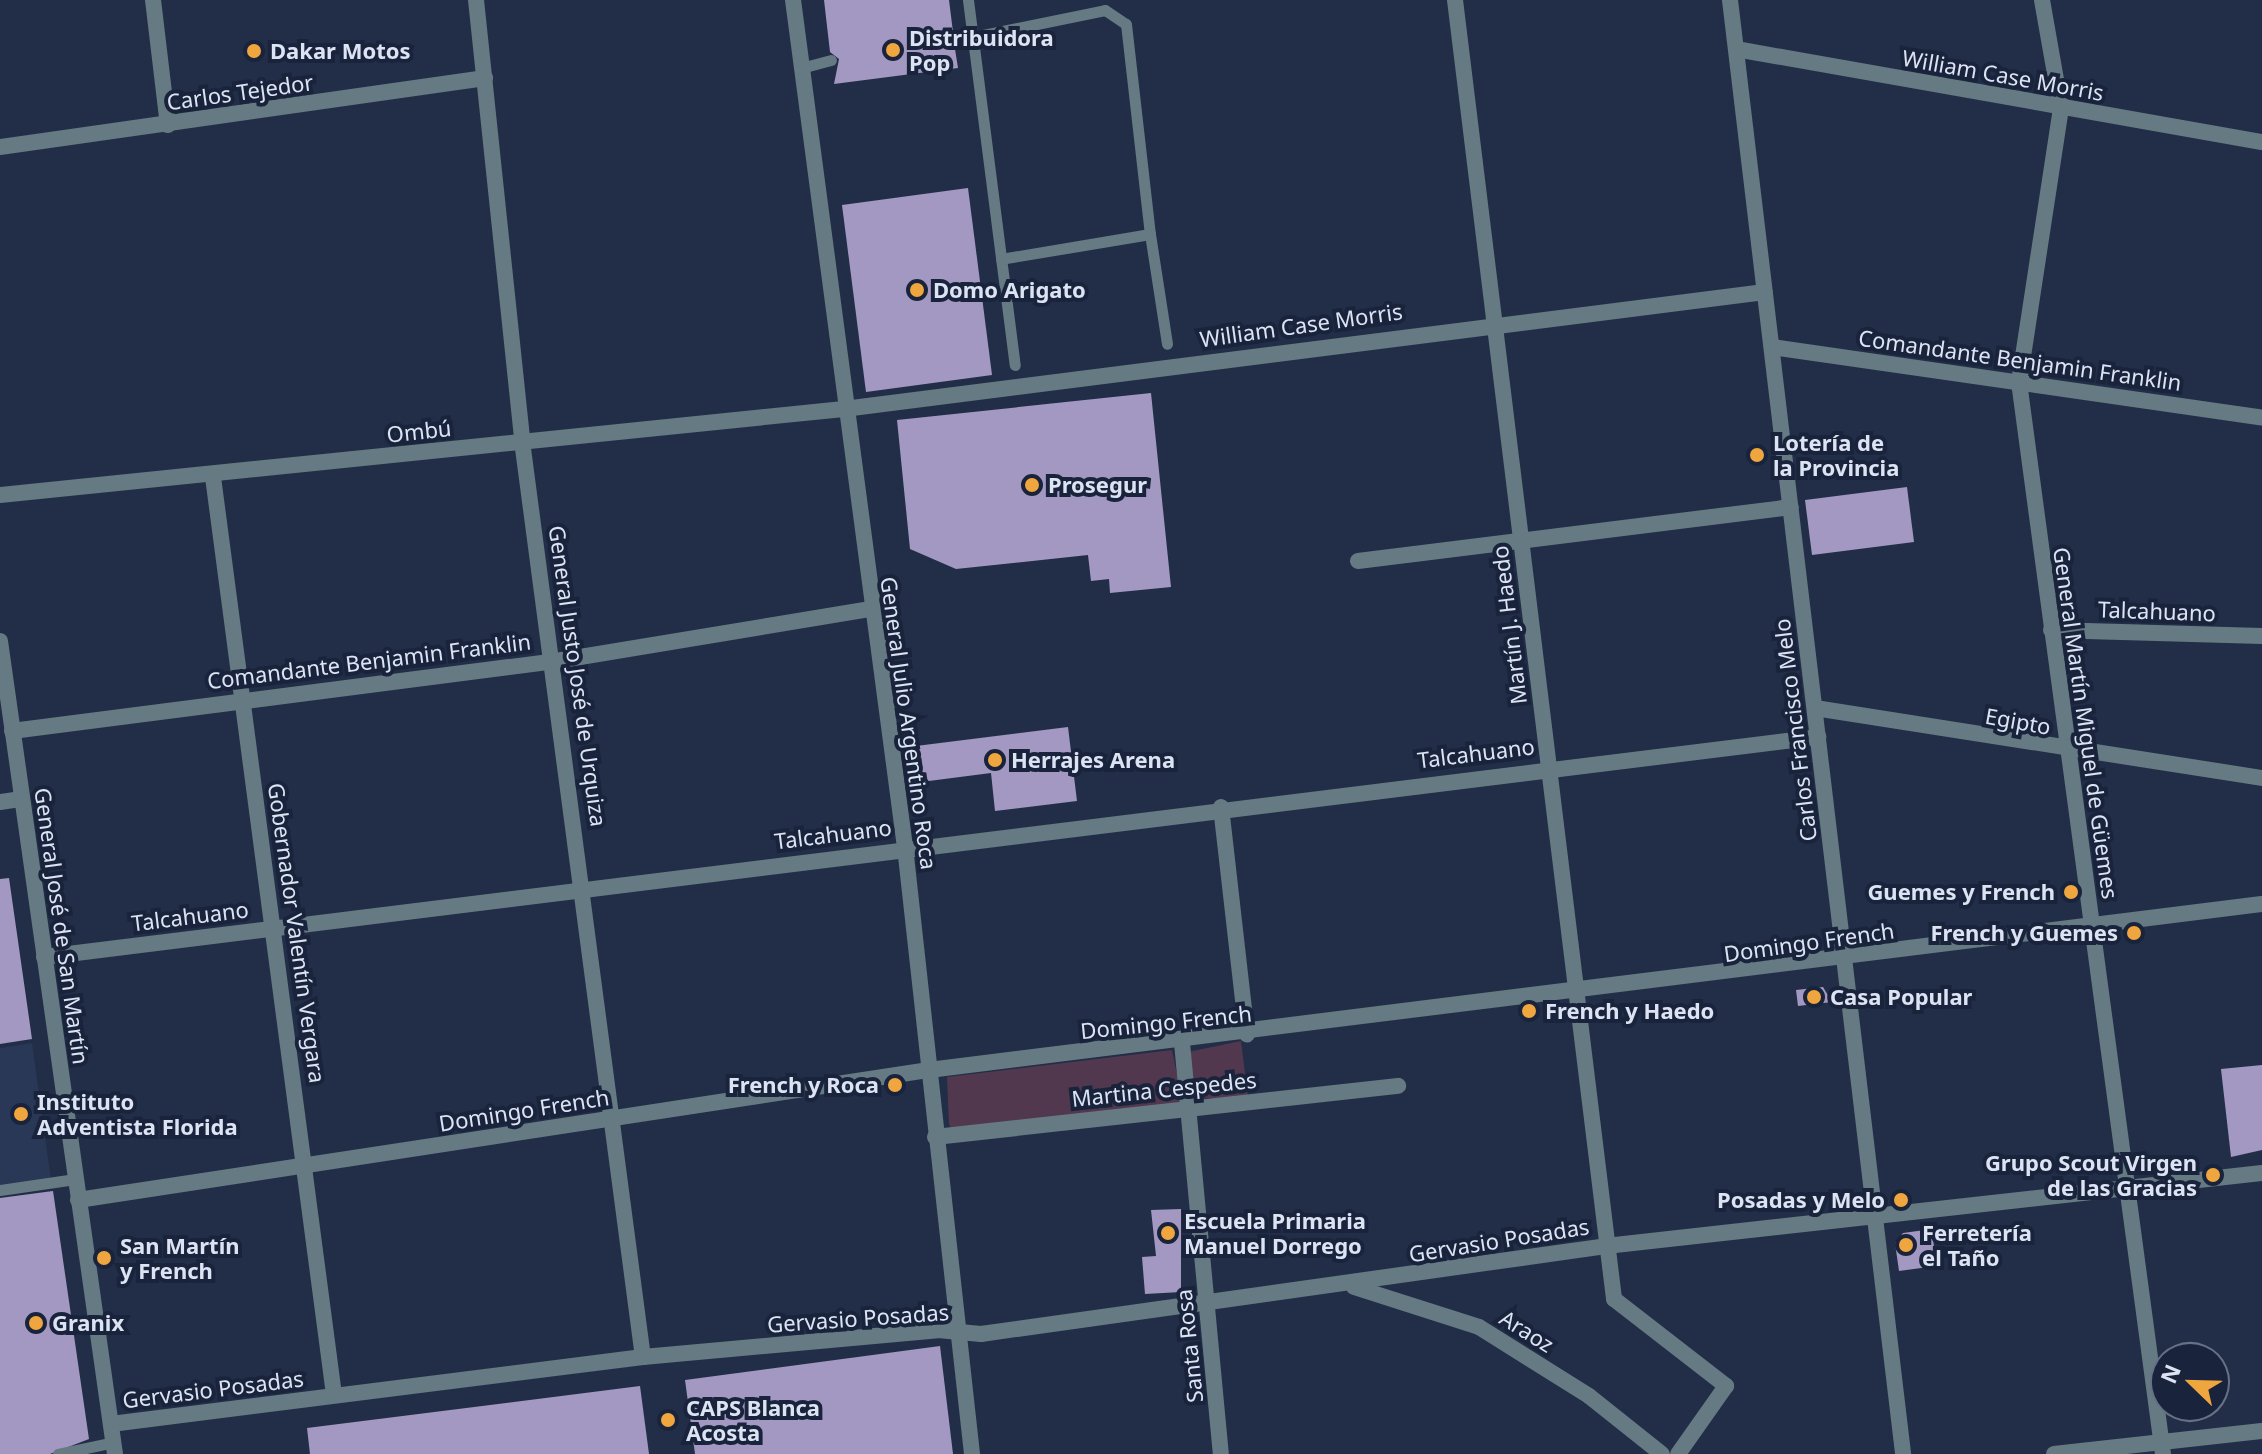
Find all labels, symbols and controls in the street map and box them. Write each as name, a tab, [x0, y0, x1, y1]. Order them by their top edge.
place label: Distribuidora Pop	[909, 24, 1054, 76]
place label: Dakar Motos	[270, 38, 410, 64]
marker: Distribuidora Pop	[884, 41, 902, 59]
marker: Dakar Motos	[245, 42, 263, 60]
street label: William Case Morris	[1900, 44, 2106, 106]
street label: Carlos Tejedor	[165, 69, 315, 115]
place label: Domo Arigato	[933, 277, 1086, 303]
marker: Domo Arigato	[908, 281, 926, 299]
street label: William Case Morris	[1198, 298, 1404, 352]
street label: Comandante Benjamin Franklin	[1857, 324, 2183, 396]
street label: Ombú	[385, 414, 453, 448]
place label: Lotería de la Provincia	[1773, 429, 1899, 480]
marker: Lotería de la Provincia	[1748, 446, 1766, 464]
place label: Prosegur	[1048, 472, 1147, 498]
marker: Prosegur	[1023, 476, 1041, 494]
street label: General Justo José de Urquiza	[544, 524, 612, 828]
street label: Martín J. Haedo	[1486, 544, 1532, 706]
street label: General Martín Miguel de Güemes	[2048, 545, 2124, 901]
street label: General Julio Argentino Roca	[875, 575, 943, 871]
street label: Talcahuano	[2098, 596, 2216, 626]
street label: Carlos Francisco Melo	[1768, 617, 1822, 843]
street label: Comandante Benjamin Franklin	[206, 628, 532, 694]
street label: Egipto	[1983, 702, 2053, 740]
street label: Talcahuano	[1416, 733, 1536, 773]
place label: Herrajes Arena	[1011, 747, 1175, 773]
marker: Herrajes Arena	[986, 751, 1004, 769]
street label: Gobernador Valentín Vergara	[263, 781, 331, 1085]
street label: General José de San Martín	[30, 786, 94, 1066]
street label: Talcahuano	[773, 814, 893, 854]
place label: Guemes y French	[1867, 879, 2055, 905]
marker: Guemes y French	[2062, 883, 2080, 901]
street label: Talcahuano	[130, 896, 250, 936]
street label: Domingo French	[1722, 917, 1896, 967]
place label: French y Guemes	[1930, 920, 2118, 946]
marker: French y Guemes	[2125, 924, 2143, 942]
place label: Casa Popular	[1830, 984, 1972, 1010]
marker: Casa Popular	[1805, 988, 1823, 1006]
place label: French y Haedo	[1545, 998, 1714, 1024]
street label: Domingo French	[1079, 1000, 1253, 1044]
marker: French y Haedo	[1520, 1002, 1538, 1020]
street label: Martina Cespedes	[1070, 1066, 1258, 1112]
place label: French y Roca	[728, 1072, 879, 1098]
marker: French y Roca	[886, 1076, 904, 1094]
street label: Domingo French	[437, 1084, 611, 1136]
place label: Instituto Adventista Florida	[37, 1088, 238, 1140]
marker: Instituto Adventista Florida	[12, 1105, 30, 1123]
place label: Grupo Scout Virgen de las Gracias	[1985, 1149, 2197, 1200]
marker: Grupo Scout Virgen de las Gracias	[2204, 1166, 2222, 1184]
place label: Posadas y Melo	[1717, 1187, 1885, 1213]
marker: Posadas y Melo	[1892, 1191, 1910, 1209]
place label: Escuela Primaria Manuel Dorrego	[1184, 1207, 1366, 1258]
street label: Gervasio Posadas	[1407, 1213, 1591, 1267]
place label: Ferretería el Taño	[1922, 1219, 2032, 1270]
marker: Escuela Primaria Manuel Dorrego	[1159, 1224, 1177, 1242]
place label: San Martín y French	[120, 1232, 240, 1284]
marker: Ferretería el Taño	[1897, 1236, 1915, 1254]
marker: San Martín y French	[95, 1249, 113, 1267]
street label: Santa Rosa	[1170, 1288, 1208, 1404]
street label: Gervasio Posadas	[766, 1298, 950, 1338]
street label: Araoz	[1495, 1304, 1559, 1358]
place label: Granix	[52, 1310, 124, 1336]
marker: Granix	[27, 1314, 45, 1332]
north arrow	[2150, 1342, 2230, 1422]
text: N	[2152, 1359, 2187, 1388]
street label: Gervasio Posadas	[121, 1365, 305, 1413]
place label: CAPS Blanca Acosta	[686, 1394, 820, 1446]
marker: CAPS Blanca Acosta	[657, 1409, 679, 1431]

